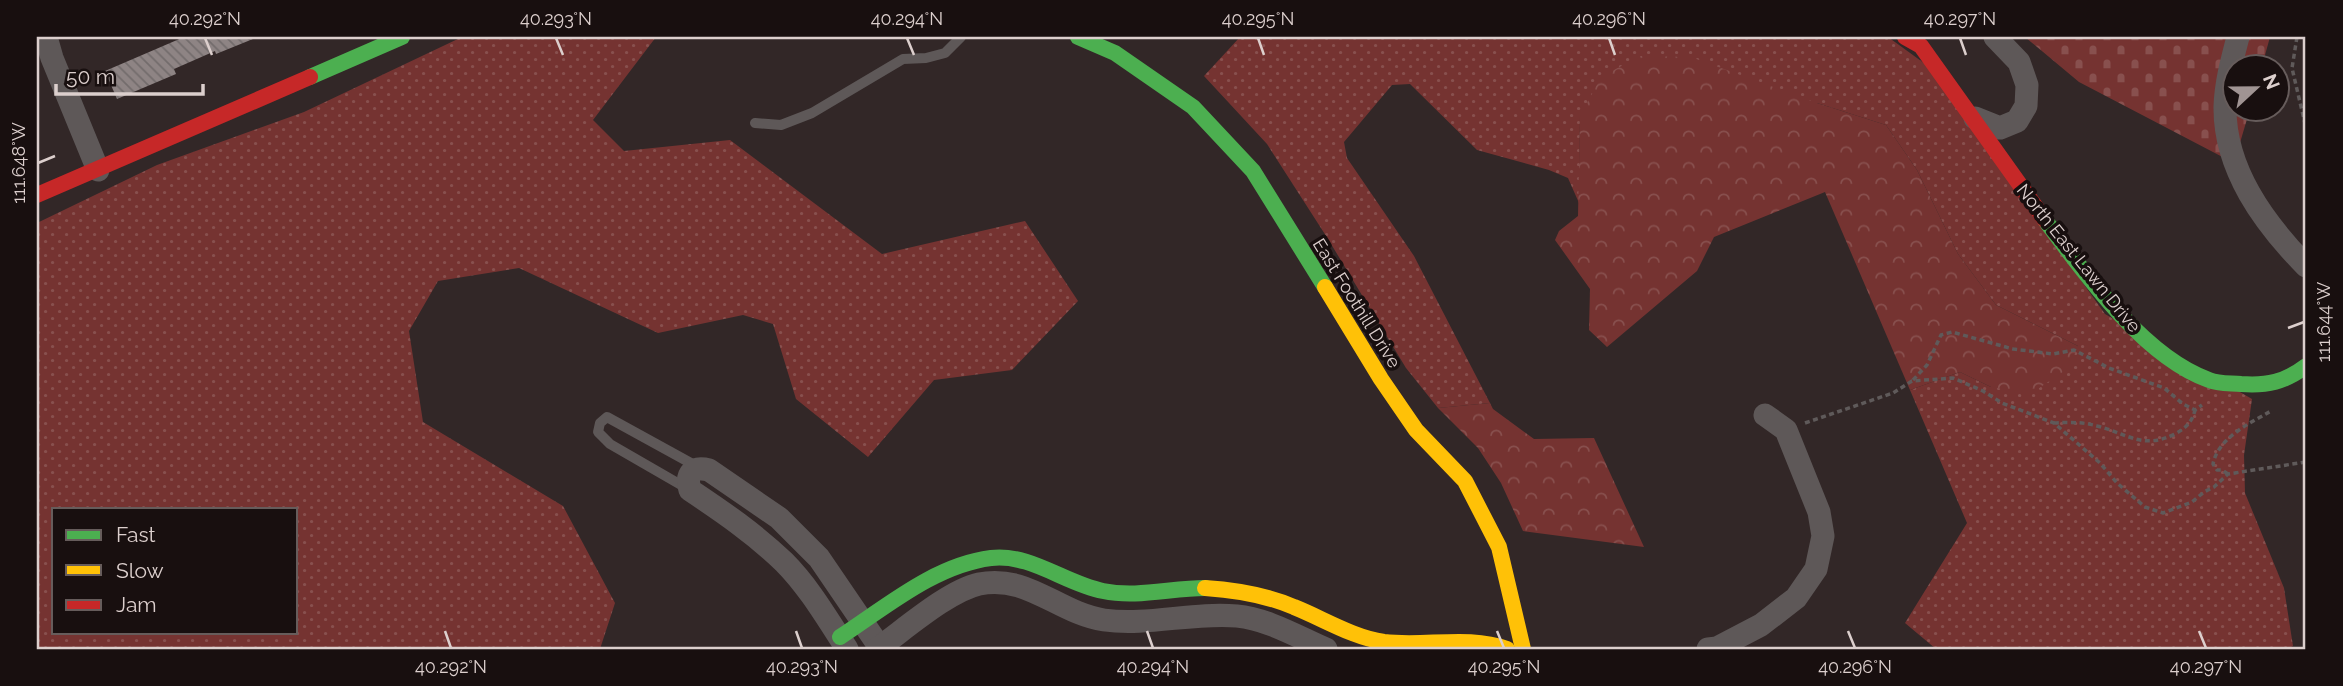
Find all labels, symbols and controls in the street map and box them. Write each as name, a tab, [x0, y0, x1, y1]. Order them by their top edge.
text: 40.292°N	[169, 8, 241, 29]
text: 40.293°N	[520, 8, 592, 29]
text: 40.294°N	[871, 8, 943, 29]
text: 40.295°N	[1222, 8, 1294, 29]
text: 40.296°N	[1572, 8, 1646, 29]
text: 40.297°N	[1924, 8, 1996, 29]
scale bar	[56, 52, 203, 96]
north arrow	[2220, 52, 2290, 122]
text: 50 m	[66, 64, 115, 89]
text: N	[2259, 71, 2285, 92]
text: 111.648°W	[8, 122, 29, 204]
street label: North East Lawn Drive	[2013, 180, 2146, 337]
street label: East Foothill Drive	[1309, 234, 1405, 372]
text: 111.644°W	[2313, 282, 2334, 362]
legend	[52, 508, 298, 634]
text: Fast	[116, 522, 156, 547]
text: Slow	[116, 558, 164, 583]
text: Jam	[116, 592, 157, 617]
text: 40.292°N	[415, 656, 487, 677]
text: 40.293°N	[766, 656, 838, 677]
text: 40.294°N	[1117, 656, 1189, 677]
text: 40.295°N	[1468, 656, 1540, 677]
text: 40.296°N	[1818, 656, 1892, 677]
text: 40.297°N	[2170, 656, 2242, 677]

